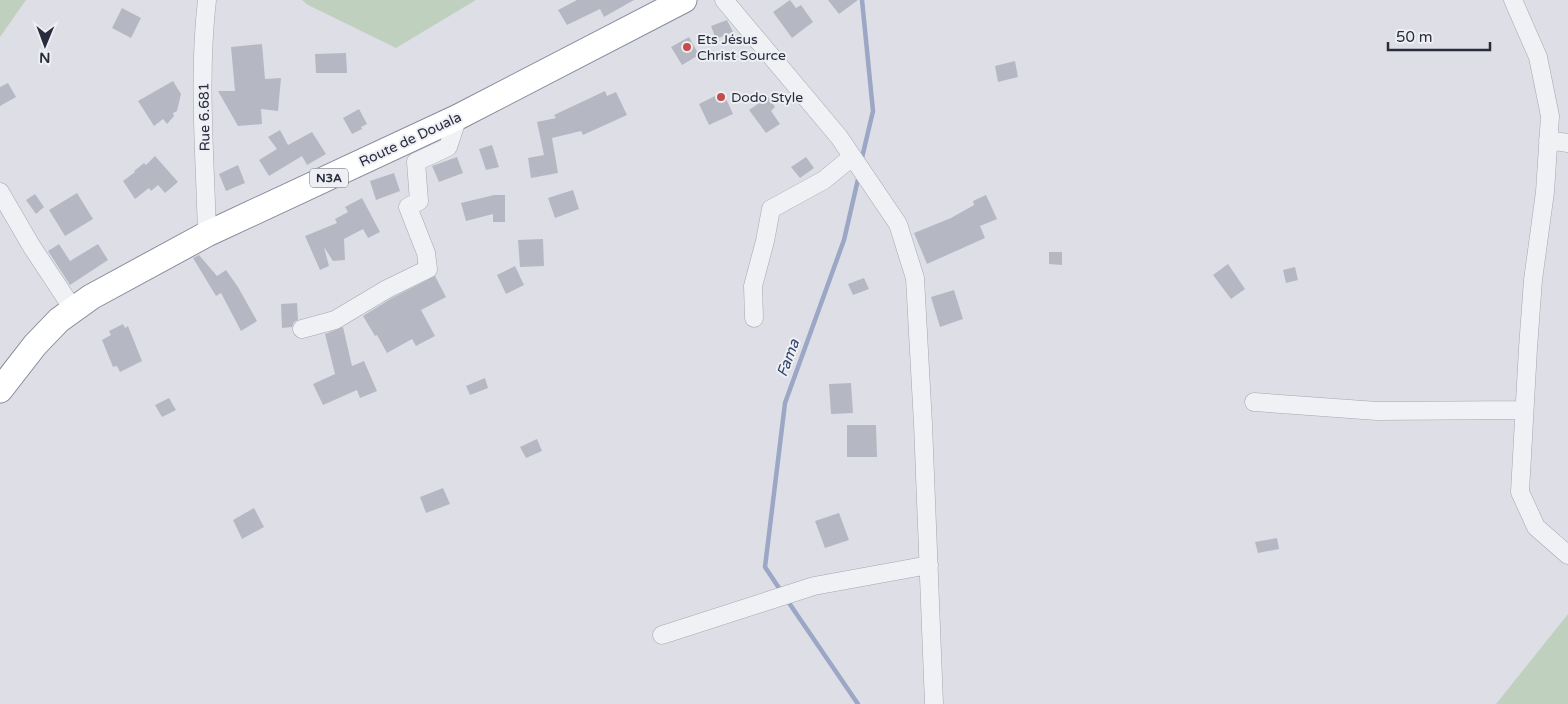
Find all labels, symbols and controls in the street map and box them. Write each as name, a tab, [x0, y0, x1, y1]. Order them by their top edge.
north arrow	[20, 20, 70, 70]
scale bar	[1388, 20, 1490, 52]
text: 50 m	[1396, 28, 1433, 46]
place label: Ets Jésus Christ Source	[697, 31, 786, 64]
marker: Ets Jésus Christ Source	[681, 41, 693, 53]
text: N	[39, 49, 51, 66]
street label: Rue 6.681	[195, 82, 214, 152]
place label: Dodo Style	[731, 89, 803, 106]
marker: Dodo Style	[715, 91, 727, 103]
street label: Route de Douala	[356, 108, 464, 171]
road number: N3A	[310, 168, 348, 188]
water label: Fama	[773, 336, 803, 379]

